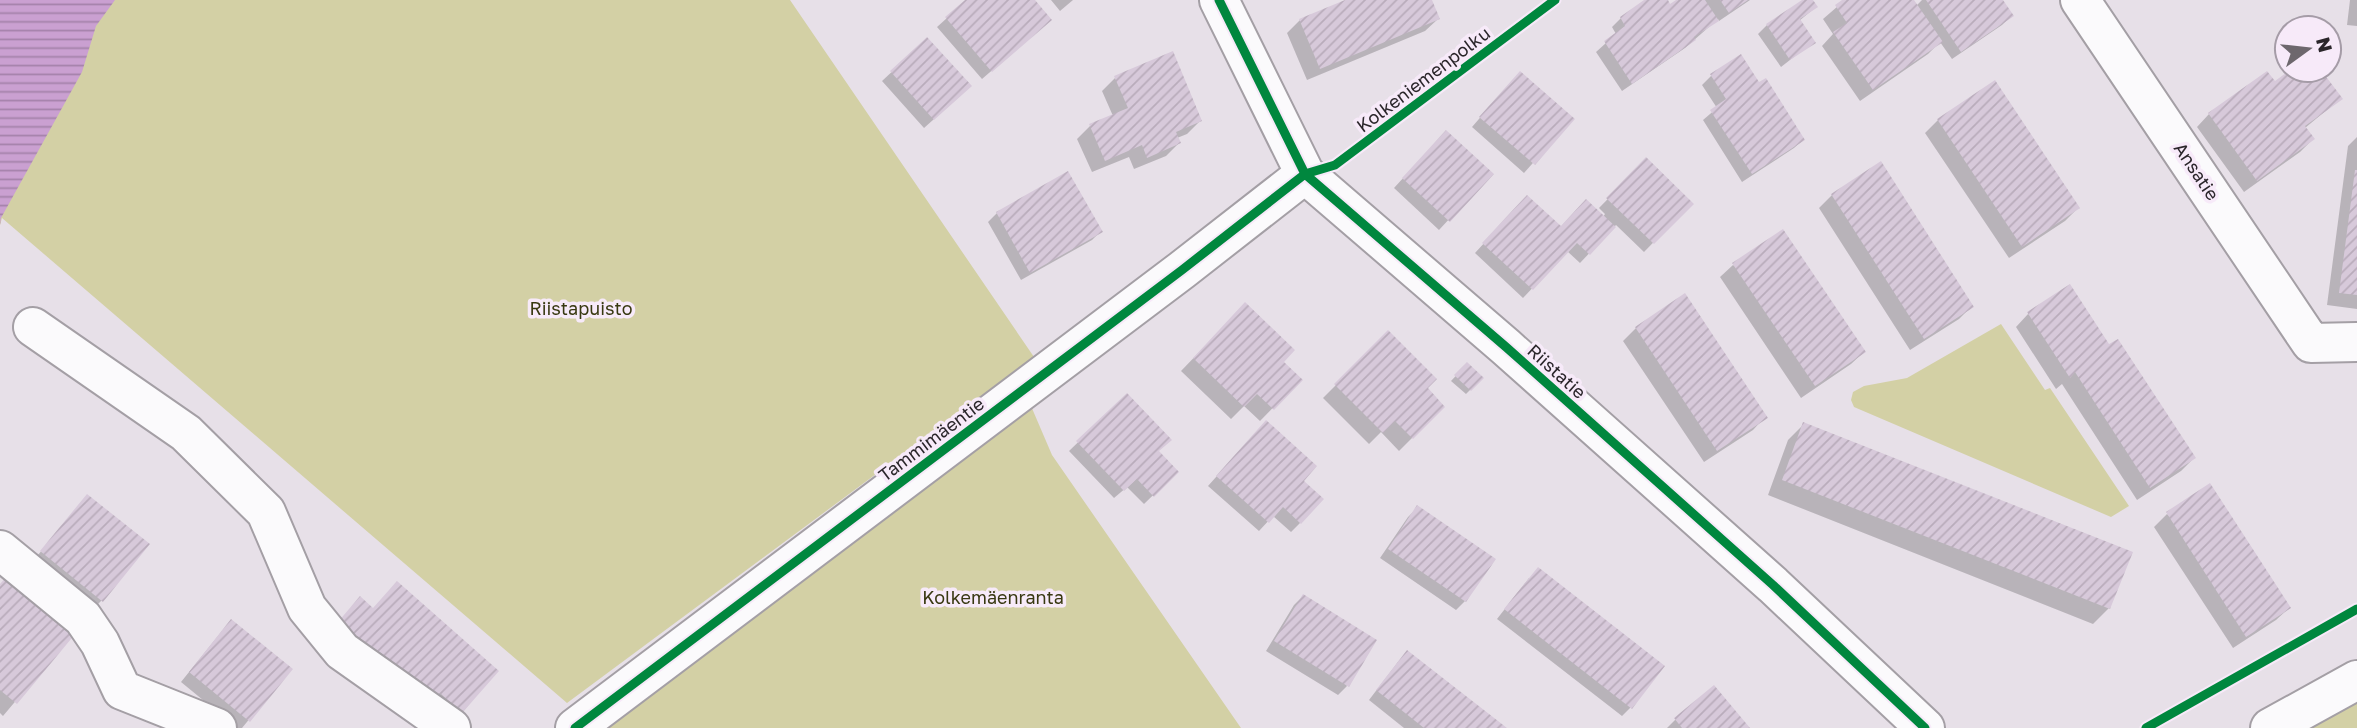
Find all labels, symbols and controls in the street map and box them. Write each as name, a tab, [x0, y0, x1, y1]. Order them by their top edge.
north arrow	[2273, 14, 2343, 84]
street label: Kolkeniemenpolku	[1352, 22, 1494, 136]
text: N	[2312, 35, 2338, 54]
street label: Ansatie	[2170, 138, 2224, 204]
park label: Riistapuisto	[529, 297, 633, 319]
street label: Riistatie	[1523, 339, 1591, 403]
street label: Tammimäentie	[874, 392, 988, 486]
park label: Kolkemäenranta	[922, 586, 1064, 608]

